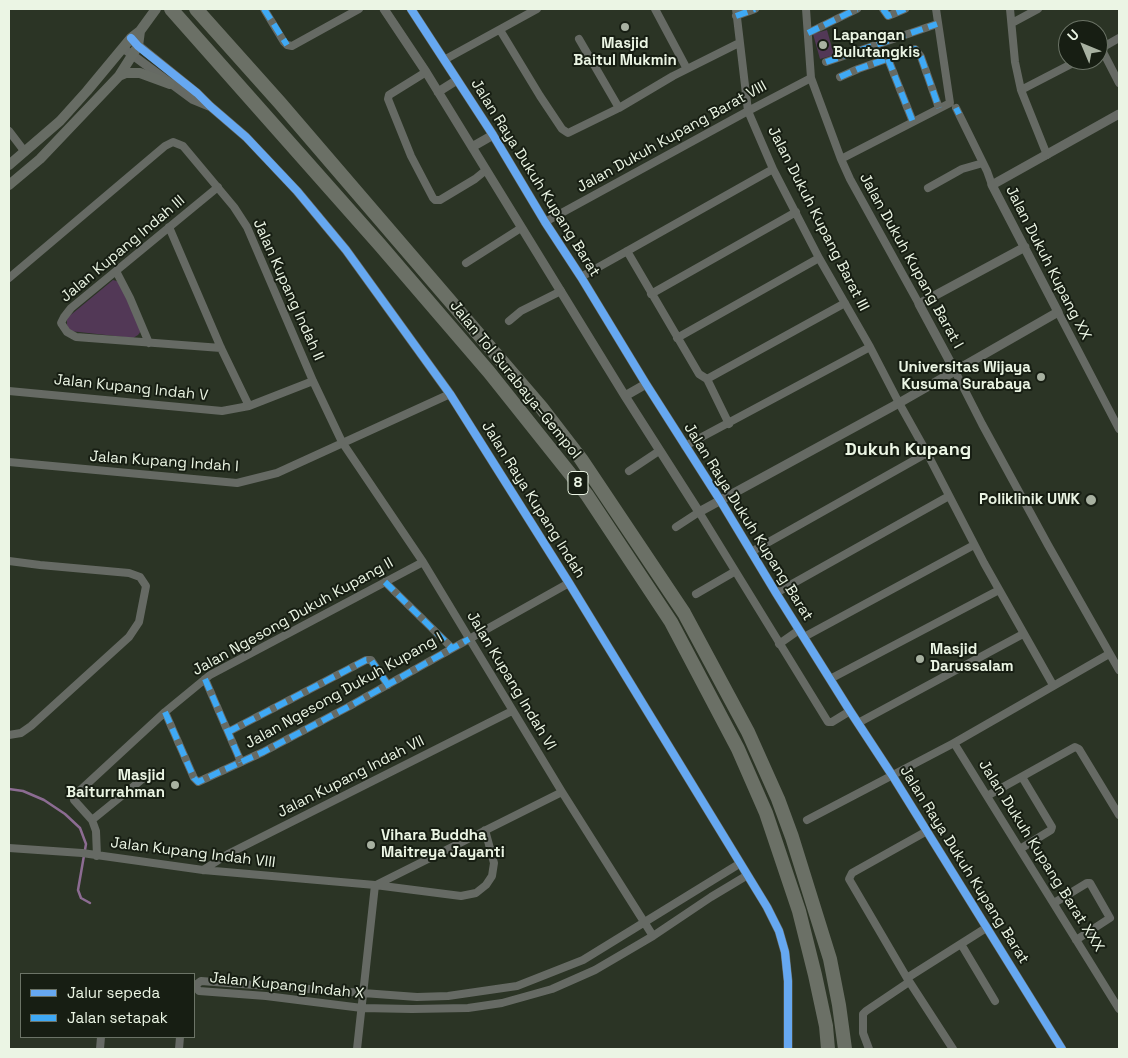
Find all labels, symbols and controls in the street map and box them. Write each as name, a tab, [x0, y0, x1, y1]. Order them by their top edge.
north arrow	[1058, 20, 1108, 70]
marker: Masjid Baitul Mukmin	[619, 21, 631, 33]
text: U	[1063, 25, 1083, 45]
place label: Lapangan Bulutangkis	[833, 27, 920, 62]
place label: Masjid Baitul Mukmin	[573, 35, 677, 70]
marker: Lapangan Bulutangkis	[817, 39, 829, 51]
street label: Jalan Raya Dukuh Kupang Barat	[467, 76, 603, 280]
street label: Jalan Dukuh Kupang Barat VIII	[574, 77, 770, 197]
street label: Jalan Dukuh Kupang Barat III	[763, 124, 873, 314]
street label: Jalan Dukuh Kupang Barat I	[855, 170, 967, 352]
street label: Jalan Dukuh Kupang XX	[1001, 183, 1095, 343]
street label: Jalan Kupang Indah III	[57, 192, 189, 306]
street label: Jalan Kupang Indah II	[249, 216, 327, 364]
street label: Jalan Tol Surabaya–Gempol	[446, 297, 584, 463]
place label: Universitas Wijaya Kusuma Surabaya	[898, 359, 1031, 394]
street label: Jalan Kupang Indah V	[53, 371, 209, 405]
marker: Universitas Wijaya Kusuma Surabaya	[1035, 371, 1047, 383]
street label: Jalan Raya Kupang Indah	[477, 418, 589, 582]
street label: Jalan Raya Dukuh Kupang Barat	[680, 420, 816, 624]
district label: Dukuh Kupang	[845, 439, 971, 461]
street label: Jalan Kupang Indah I	[89, 448, 239, 476]
road number: 8	[568, 472, 588, 494]
place label: Poliklinik UWK	[979, 491, 1080, 509]
marker: Poliklinik UWK	[1084, 493, 1098, 507]
street label: Jalan Ngesong Dukuh Kupang II	[189, 554, 397, 680]
street label: Jalan Kupang Indah VI	[462, 608, 560, 754]
street label: Jalan Ngesong Dukuh Kupang I	[242, 629, 446, 753]
place label: Masjid Darussalam	[930, 641, 1014, 676]
marker: Masjid Darussalam	[914, 653, 926, 665]
street label: Jalan Kupang Indah VII	[275, 732, 427, 822]
street label: Jalan Dukuh Kupang Barat XXX	[974, 757, 1108, 955]
street label: Jalan Raya Dukuh Kupang Barat	[896, 763, 1032, 967]
place label: Masjid Baiturrahman	[66, 767, 165, 802]
marker: Masjid Baiturrahman	[169, 779, 181, 791]
place label: Vihara Buddha Maitreya Jayanti	[381, 827, 505, 862]
street label: Jalan Kupang Indah VIII	[109, 834, 277, 872]
marker: Vihara Buddha Maitreya Jayanti	[365, 839, 377, 851]
street label: Jalan Kupang Indah X	[209, 969, 365, 1003]
legend	[20, 973, 195, 1038]
text: Jalur sepeda	[67, 983, 160, 1002]
text: Jalan setapak	[67, 1008, 168, 1027]

